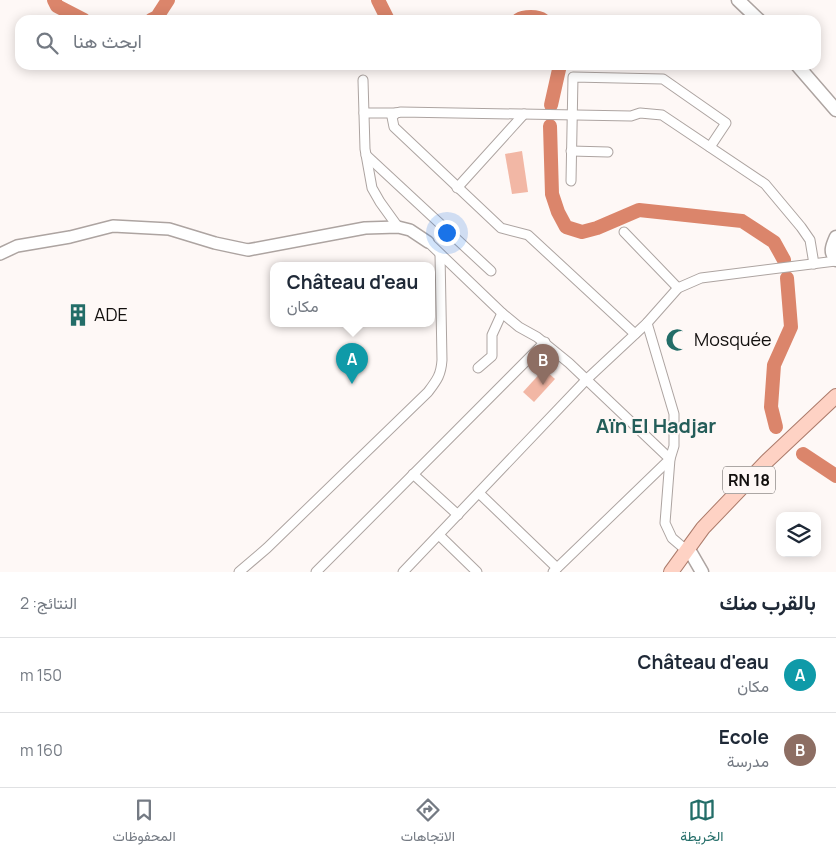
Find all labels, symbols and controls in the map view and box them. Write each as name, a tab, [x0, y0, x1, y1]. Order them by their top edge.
search box	[15, 15, 821, 70]
text: ابحث هنا	[73, 28, 142, 54]
icon: search	[33, 29, 61, 57]
your location	[434, 220, 460, 246]
popup	[270, 262, 435, 327]
text: Château d'eau	[287, 269, 418, 295]
text: مكان	[287, 295, 318, 317]
building icon: ADE	[65, 302, 91, 328]
place label: ADE	[94, 302, 128, 326]
mosque icon: Mosquée	[664, 327, 690, 353]
place label: Mosquée	[694, 327, 772, 351]
pin: A	[336, 343, 368, 384]
pin: B	[527, 344, 559, 385]
district label: Aïn El Hadjar	[596, 412, 716, 439]
road number: RN 18	[723, 466, 775, 494]
map controls	[776, 512, 821, 557]
button: layers	[776, 512, 821, 557]
text: بالقرب منك	[720, 588, 816, 616]
text: النتائج: 2	[20, 592, 77, 614]
text: Château d'eau	[637, 649, 769, 675]
text: 150 m	[20, 664, 62, 686]
text: A	[795, 664, 805, 686]
text: مكان	[737, 675, 769, 697]
text: Ecole	[719, 724, 769, 750]
text: 160 m	[20, 739, 63, 761]
text: B	[795, 739, 805, 761]
text: مدرسة	[727, 750, 769, 772]
tab: المحفوظات	[113, 796, 176, 849]
tab: الاتجاهات	[401, 796, 455, 849]
tab: الخريطة	[680, 796, 723, 849]

